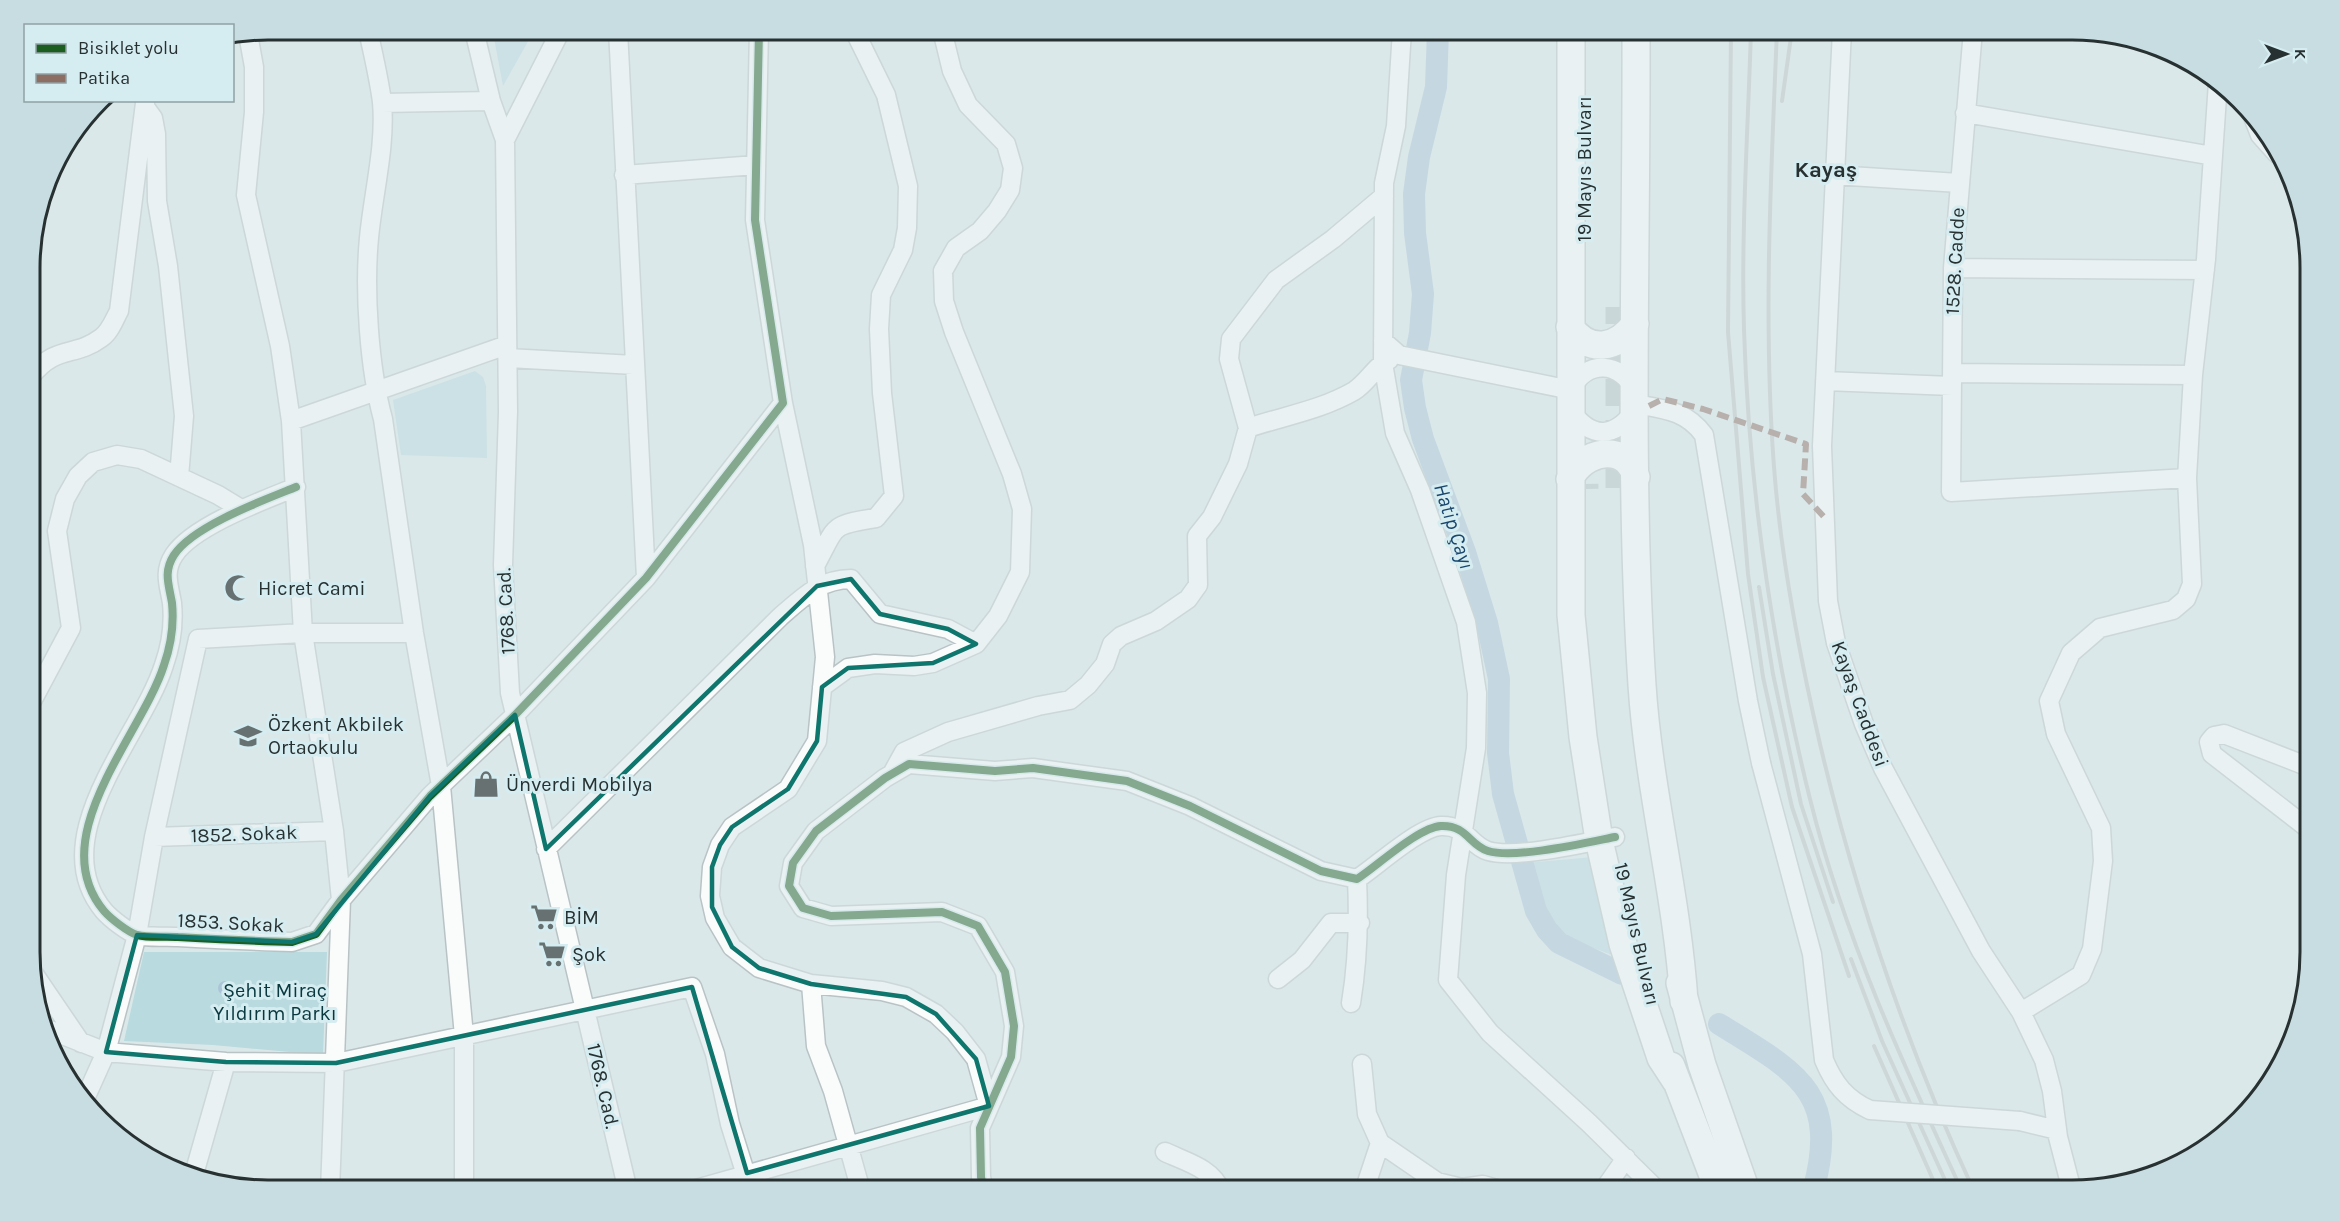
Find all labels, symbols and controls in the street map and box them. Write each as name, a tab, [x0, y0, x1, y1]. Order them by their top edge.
legend	[24, 24, 234, 102]
north arrow	[2256, 24, 2316, 84]
text: Bisiklet yolu	[78, 37, 179, 59]
text: K	[2291, 49, 2310, 60]
text: Patika	[78, 67, 130, 89]
street label: 19 Mayıs Bulvarı	[1573, 96, 1596, 242]
district label: Kayaş	[1795, 157, 1857, 183]
street label: 1528. Cadde	[1941, 207, 1969, 315]
water label: Hatip Çayı	[1429, 480, 1479, 572]
street label: 1768. Cad.	[492, 567, 520, 655]
mosque icon: Hicret Cami	[223, 573, 253, 603]
place label: Hicret Cami	[258, 577, 365, 600]
street label: Kayaş Caddesi	[1827, 638, 1893, 770]
place label: Özkent Akbilek Ortaokulu	[268, 713, 404, 759]
school or university icon: Özkent Akbilek Ortaokulu	[233, 721, 263, 751]
shop icon: Ünverdi Mobilya	[471, 769, 501, 799]
place label: Ünverdi Mobilya	[506, 773, 653, 796]
street label: 1852. Sokak	[190, 821, 298, 847]
street label: 19 Mayıs Bulvarı	[1609, 860, 1665, 1008]
supermarket icon: BİM	[529, 902, 559, 932]
place label: BİM	[564, 906, 599, 929]
street label: 1853. Sokak	[177, 909, 285, 937]
supermarket icon: Şok	[537, 939, 567, 969]
place label: Şok	[572, 943, 606, 966]
park label: Şehit Miraç Yıldırım Parkı	[213, 979, 337, 1025]
street label: 1768. Cad.	[582, 1041, 624, 1131]

